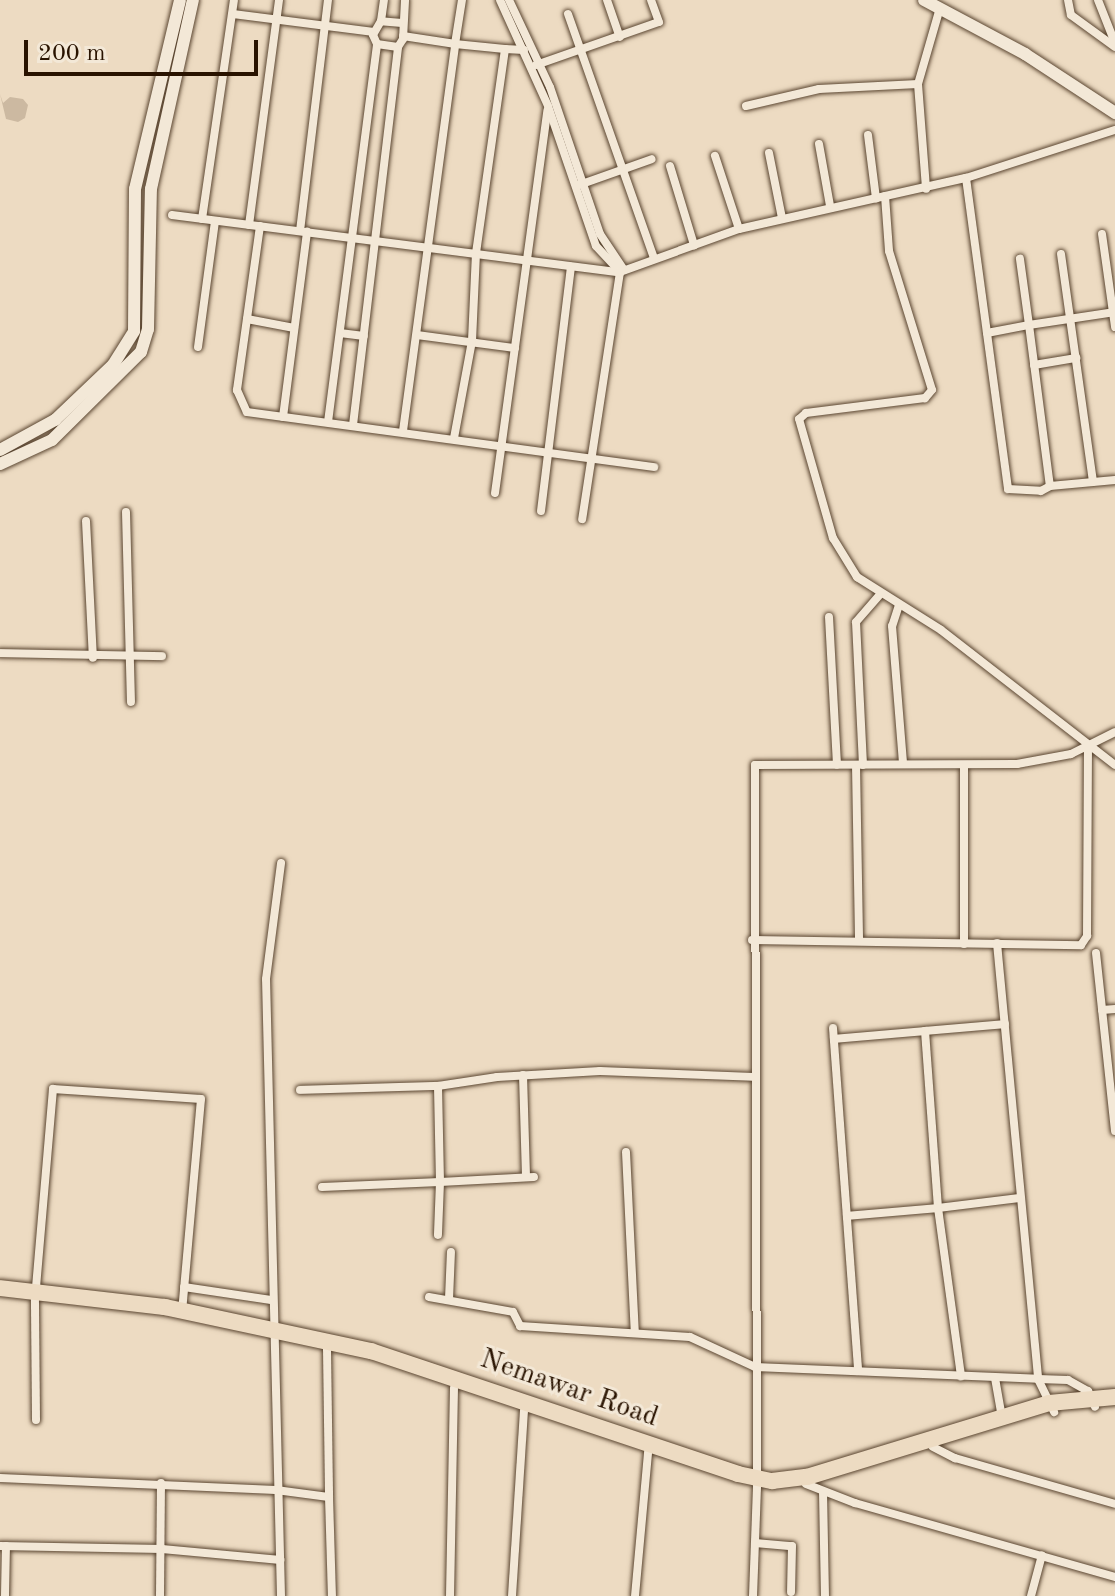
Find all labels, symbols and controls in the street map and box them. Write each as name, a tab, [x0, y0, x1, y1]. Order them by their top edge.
scale bar	[28, 24, 262, 74]
text: 200 m	[38, 42, 106, 66]
street label: Nemawar Road	[476, 1343, 662, 1435]

